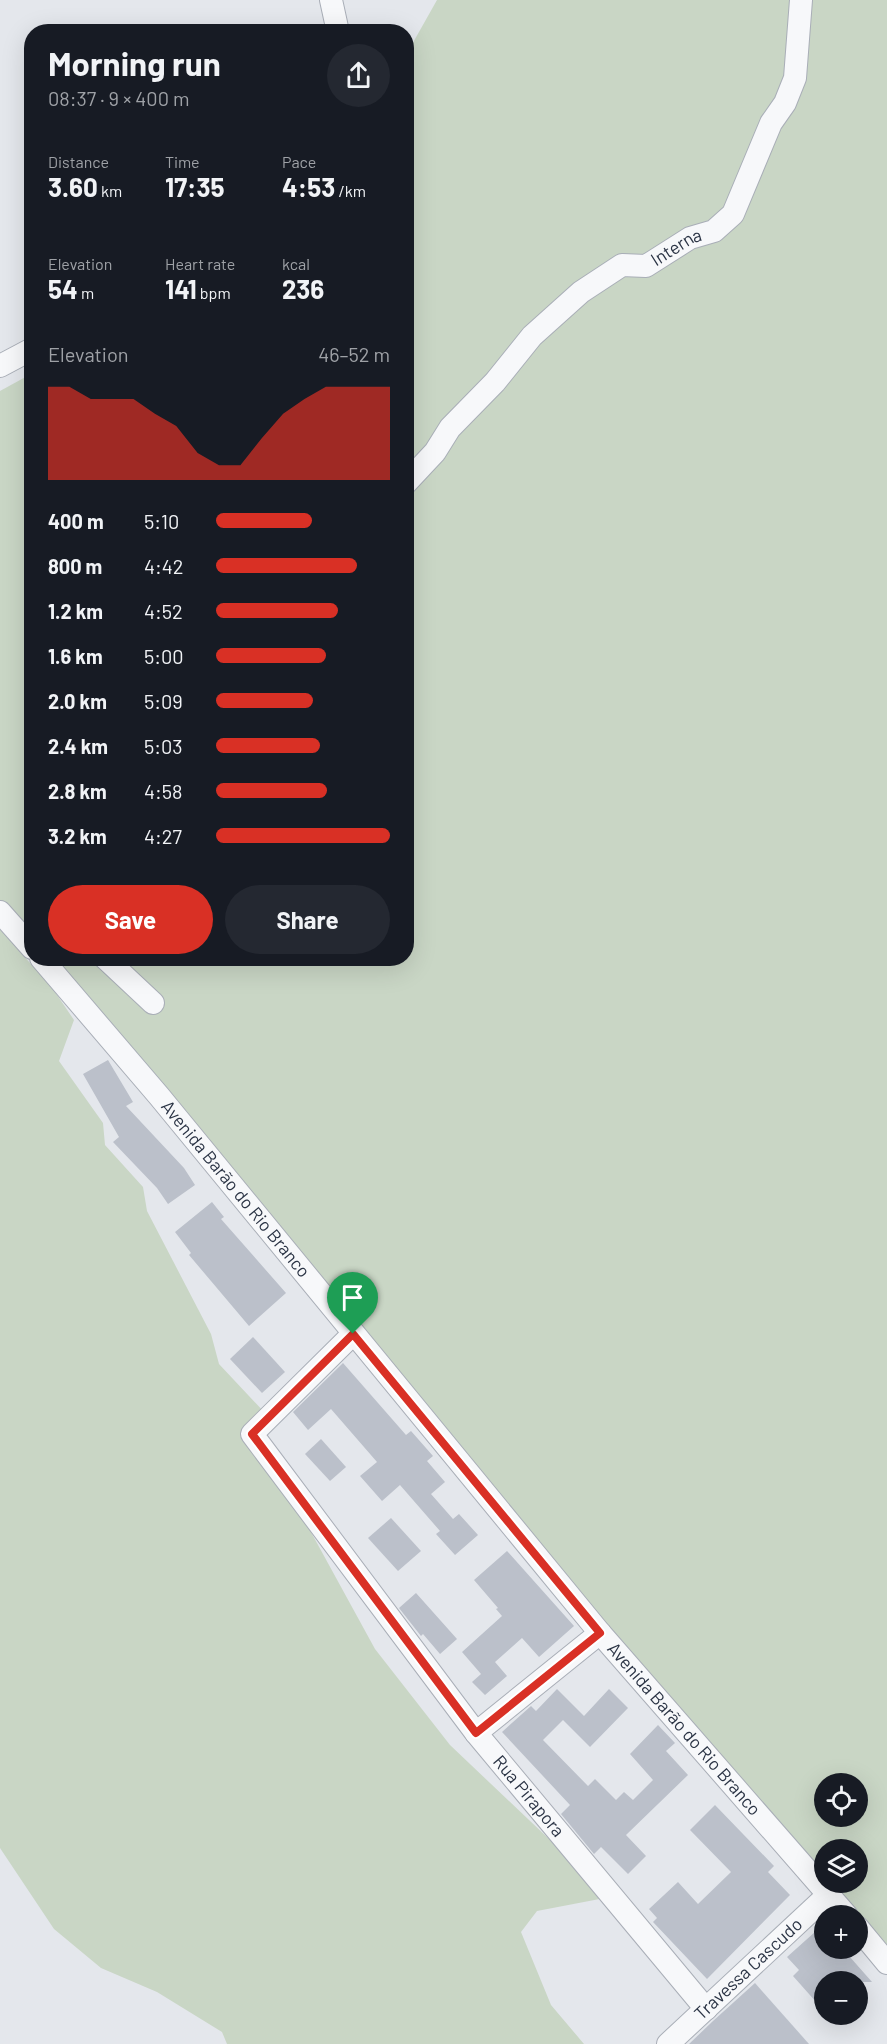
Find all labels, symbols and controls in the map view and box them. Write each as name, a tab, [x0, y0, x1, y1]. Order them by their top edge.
text: Morning run	[48, 43, 221, 83]
button: share	[327, 44, 390, 107]
text: 08:37 · 9 × 400 m	[48, 86, 189, 110]
text: Distance	[48, 152, 109, 171]
text: Time	[165, 152, 200, 171]
text: Pace	[282, 152, 316, 171]
text: 3.60	[48, 171, 98, 202]
text: 17:35	[165, 171, 225, 202]
text: 4:53	[282, 171, 335, 202]
text: km	[98, 181, 122, 200]
text: /km	[335, 181, 366, 200]
street label: Interna	[646, 223, 704, 270]
text: Elevation	[48, 254, 112, 273]
text: Heart rate	[165, 254, 235, 273]
text: kcal	[282, 254, 310, 273]
text: 54	[48, 273, 78, 304]
text: 141	[165, 273, 197, 304]
text: 236	[282, 273, 324, 304]
text: m	[78, 283, 94, 302]
text: bpm	[197, 283, 231, 302]
text: Elevation	[48, 342, 129, 366]
text: 46–52 m	[318, 342, 390, 366]
text: 400 m	[48, 509, 104, 533]
text: 5:10	[144, 509, 179, 533]
text: 800 m	[48, 554, 102, 578]
text: 4:42	[144, 554, 184, 578]
text: 1.2 km	[48, 599, 103, 623]
text: 4:52	[144, 599, 183, 623]
text: 1.6 km	[48, 644, 103, 668]
text: 5:00	[144, 644, 184, 668]
text: 2.0 km	[48, 689, 107, 713]
text: 5:09	[144, 689, 183, 713]
text: 2.4 km	[48, 734, 108, 758]
text: 5:03	[144, 734, 183, 758]
text: 2.8 km	[48, 779, 107, 803]
text: 4:58	[144, 779, 183, 803]
text: 3.2 km	[48, 824, 107, 848]
text: 4:27	[144, 824, 182, 848]
button: Save	[48, 885, 213, 954]
button: Share	[225, 885, 390, 954]
street label: Avenida Barão do Rio Branco	[157, 1095, 315, 1281]
pin	[327, 1272, 378, 1334]
icon: arrive	[336, 1281, 369, 1314]
street label: Avenida Barão do Rio Branco	[603, 1637, 766, 1820]
street label: Rua Pirapora	[489, 1750, 570, 1841]
map controls	[814, 1773, 868, 2025]
button: locate	[814, 1773, 868, 1827]
button: layers	[814, 1839, 868, 1893]
button: +	[814, 1905, 868, 1959]
street label: Travessa Cascudo	[689, 1913, 806, 2024]
button: −	[814, 1971, 868, 2025]

